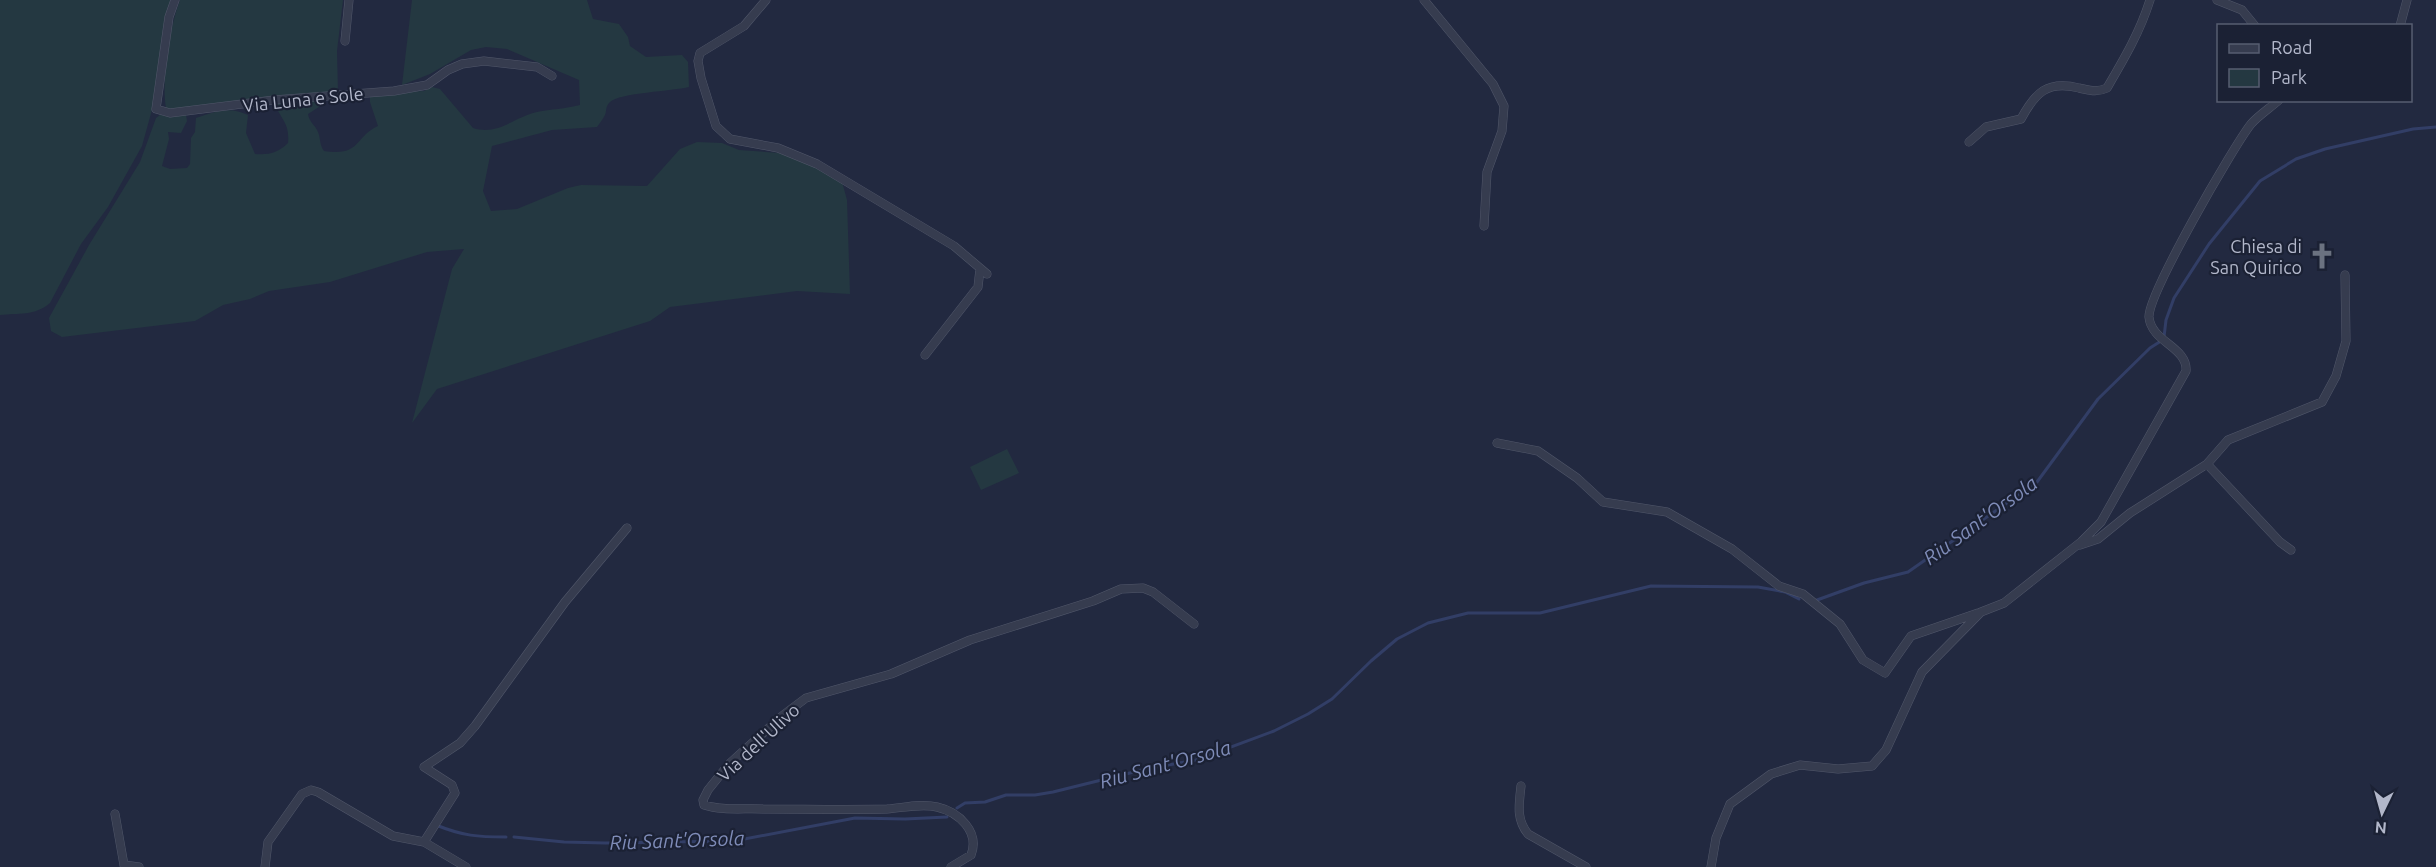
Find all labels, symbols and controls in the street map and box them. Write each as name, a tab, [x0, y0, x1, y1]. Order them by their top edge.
legend	[2217, 24, 2412, 102]
text: Road	[2271, 37, 2313, 57]
text: Park	[2271, 67, 2307, 87]
street label: Via Luna e Sole	[242, 83, 364, 115]
place label: Chiesa di San Quirico	[2210, 236, 2302, 278]
church icon: Chiesa di San Quirico	[2307, 241, 2337, 271]
water label: Riu Sant'Orsola	[1919, 471, 2042, 569]
street label: Via dell'Ulivo	[713, 699, 803, 785]
water label: Riu Sant'Orsola	[1097, 735, 1233, 793]
north arrow	[2352, 783, 2412, 843]
text: N	[2374, 818, 2387, 837]
water label: Riu Sant'Orsola	[609, 826, 745, 854]

